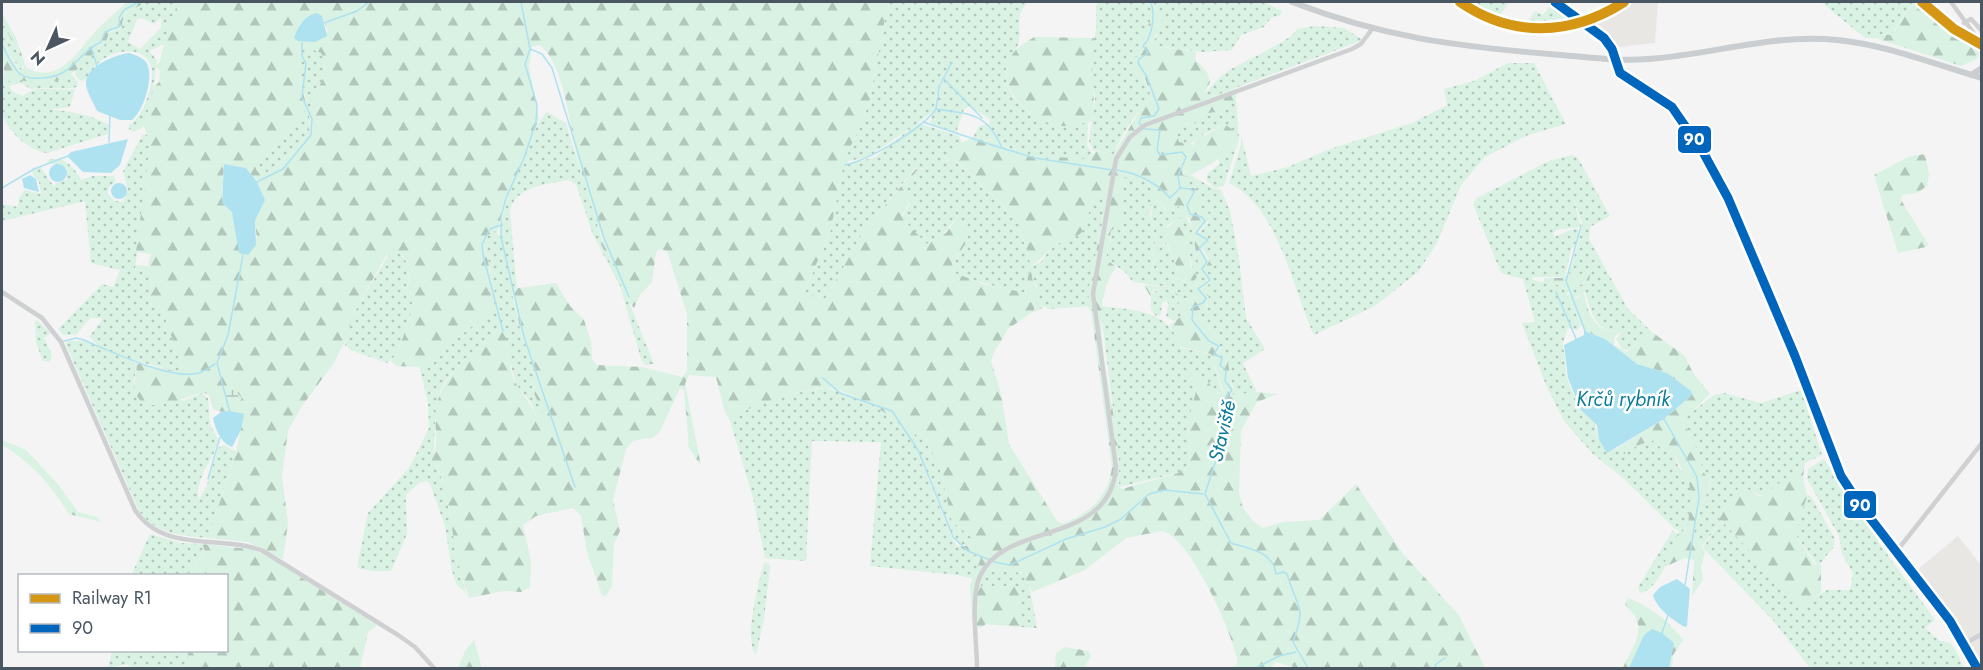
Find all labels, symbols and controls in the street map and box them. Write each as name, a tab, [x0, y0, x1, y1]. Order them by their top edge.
north arrow	[18, 18, 78, 78]
text: N	[25, 46, 50, 71]
line badge: 90	[1677, 125, 1712, 154]
text: 90	[1683, 128, 1705, 151]
water label: Krčů rybník	[1576, 385, 1671, 414]
water label: Staviště	[1201, 397, 1244, 465]
line badge: 90	[1843, 490, 1877, 519]
text: 90	[1849, 494, 1871, 517]
legend	[18, 574, 228, 652]
text: Railway R1	[72, 585, 152, 611]
text: 90	[72, 615, 93, 641]

